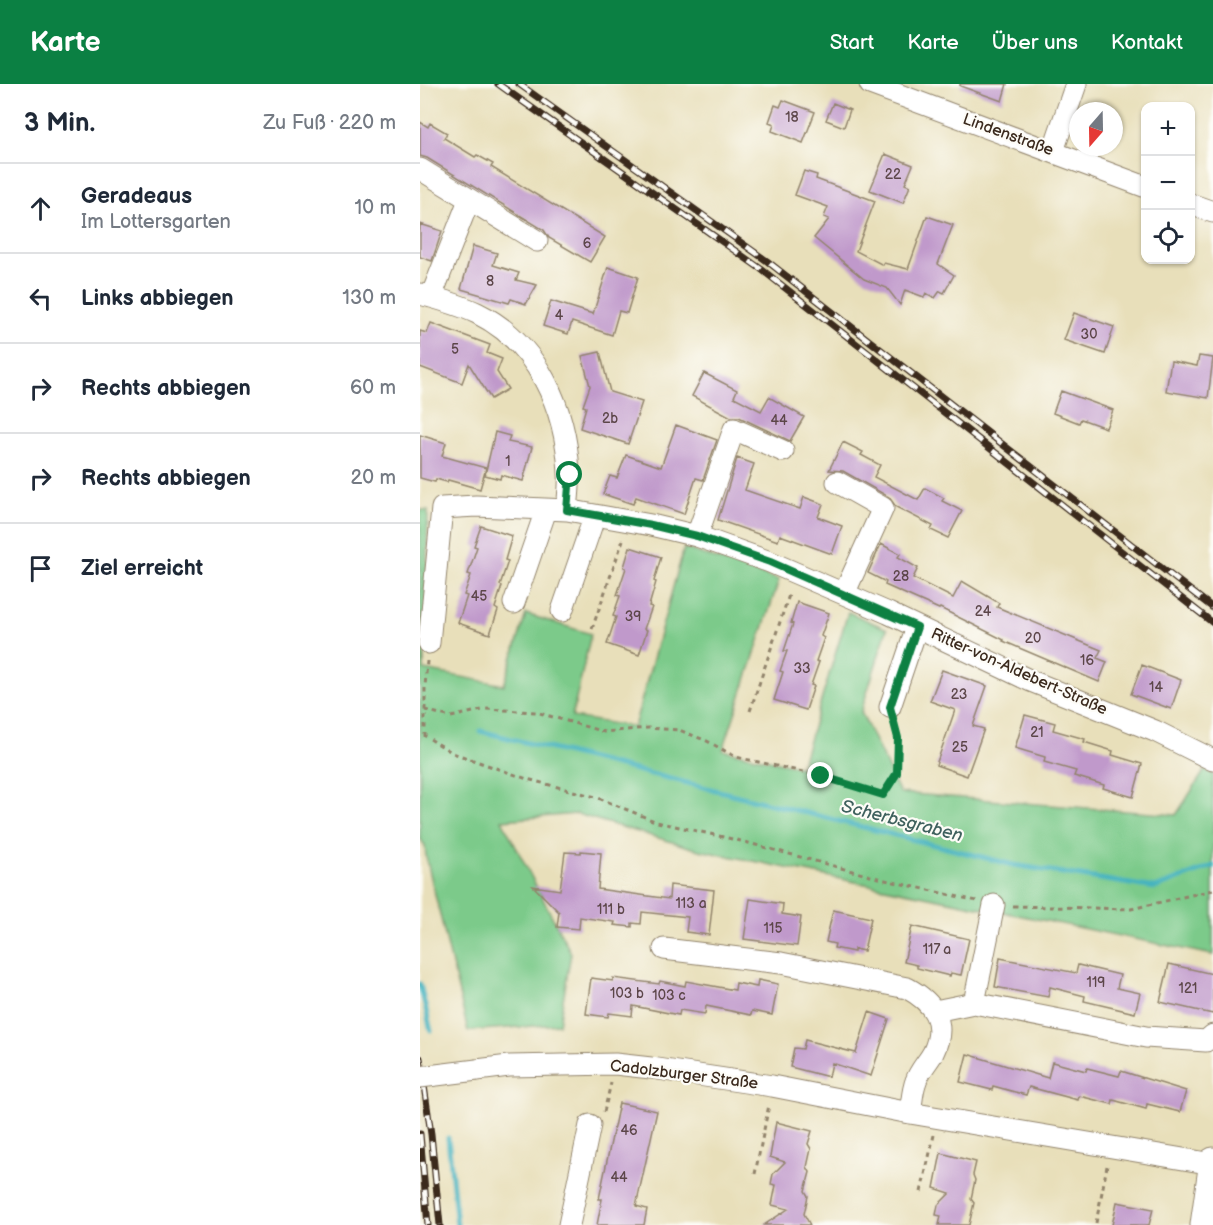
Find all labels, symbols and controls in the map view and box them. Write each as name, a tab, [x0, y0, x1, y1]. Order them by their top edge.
text: Karte	[30, 26, 101, 59]
text: Start	[830, 30, 874, 55]
text: Karte	[907, 30, 959, 55]
text: Über uns	[992, 30, 1078, 55]
text: Kontakt	[1111, 30, 1183, 55]
north arrow	[1069, 102, 1123, 156]
map controls	[1141, 102, 1195, 264]
button: +	[1141, 102, 1195, 156]
text: 3 Min.	[24, 108, 95, 139]
house number: 18	[785, 109, 799, 126]
street label: Lindenstraße	[960, 110, 1057, 160]
text: Zu Fuß · 220 m	[263, 111, 396, 135]
button: −	[1141, 156, 1195, 210]
house number: 22	[885, 166, 902, 183]
text: Geradeaus	[81, 183, 192, 210]
icon: ahead	[24, 192, 57, 225]
text: 10 m	[355, 196, 396, 220]
text: Im Lottersgarten	[81, 210, 231, 234]
button: locate	[1141, 210, 1195, 264]
house number: 6	[583, 235, 592, 252]
house number: 8	[486, 273, 494, 290]
icon: left	[24, 282, 57, 315]
text: Links abbiegen	[81, 285, 234, 312]
text: 130 m	[342, 286, 396, 310]
house number: 4	[555, 307, 564, 324]
house number: 30	[1081, 326, 1097, 343]
house number: 5	[451, 341, 459, 358]
icon: right	[24, 372, 57, 405]
text: Rechts abbiegen	[81, 375, 251, 402]
text: 60 m	[350, 376, 396, 400]
house number: 2b	[602, 410, 618, 427]
house number: 44	[770, 412, 788, 429]
house number: 1	[505, 453, 511, 470]
route start	[556, 461, 582, 487]
icon: right	[24, 462, 57, 495]
text: Rechts abbiegen	[81, 465, 251, 492]
text: 20 m	[351, 466, 396, 490]
icon: arrive	[24, 552, 57, 585]
text: Ziel erreicht	[81, 555, 203, 582]
house number: 28	[893, 568, 909, 585]
house number: 45	[471, 588, 487, 605]
house number: 24	[975, 603, 992, 620]
house number: 39	[625, 608, 641, 625]
street label: Ritter-von-Aldebert-Straße	[928, 624, 1111, 720]
house number: 20	[1025, 630, 1041, 647]
house number: 16	[1080, 652, 1094, 669]
house number: 33	[793, 660, 811, 677]
house number: 14	[1149, 679, 1163, 696]
house number: 23	[951, 686, 967, 703]
house number: 21	[1030, 724, 1044, 741]
house number: 25	[952, 739, 968, 756]
route end	[807, 762, 833, 788]
water label: Scherbsgraben	[839, 796, 965, 846]
house number: 113 a	[675, 895, 707, 912]
house number: 111 b	[597, 901, 625, 918]
house number: 115	[764, 920, 782, 937]
house number: 117 a	[923, 941, 951, 958]
house number: 119	[1087, 974, 1105, 991]
house number: 121	[1179, 980, 1197, 997]
house number: 103 b	[610, 985, 644, 1002]
house number: 103 c	[652, 987, 686, 1004]
street label: Cadolzburger Straße	[609, 1056, 760, 1094]
house number: 46	[620, 1122, 638, 1139]
house number: 44	[610, 1169, 628, 1186]

